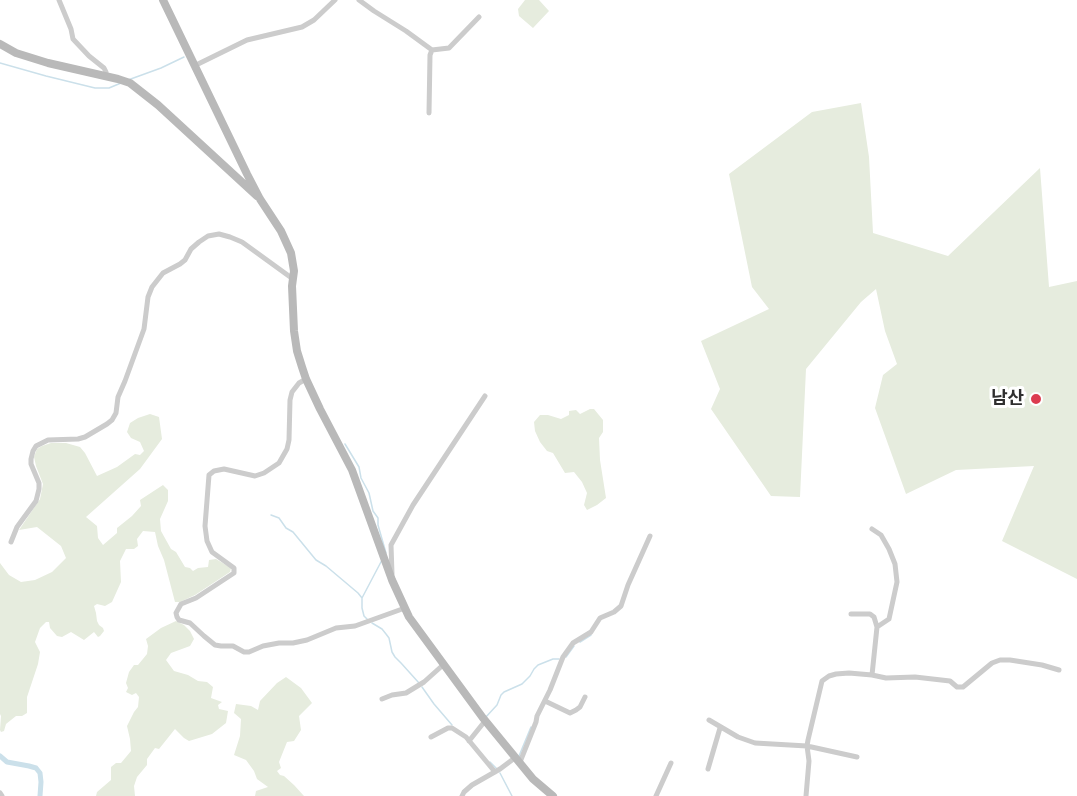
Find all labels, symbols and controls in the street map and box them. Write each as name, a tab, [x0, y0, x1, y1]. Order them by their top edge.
place label: 남산	[991, 388, 1024, 410]
marker: 남산	[1029, 392, 1043, 406]

